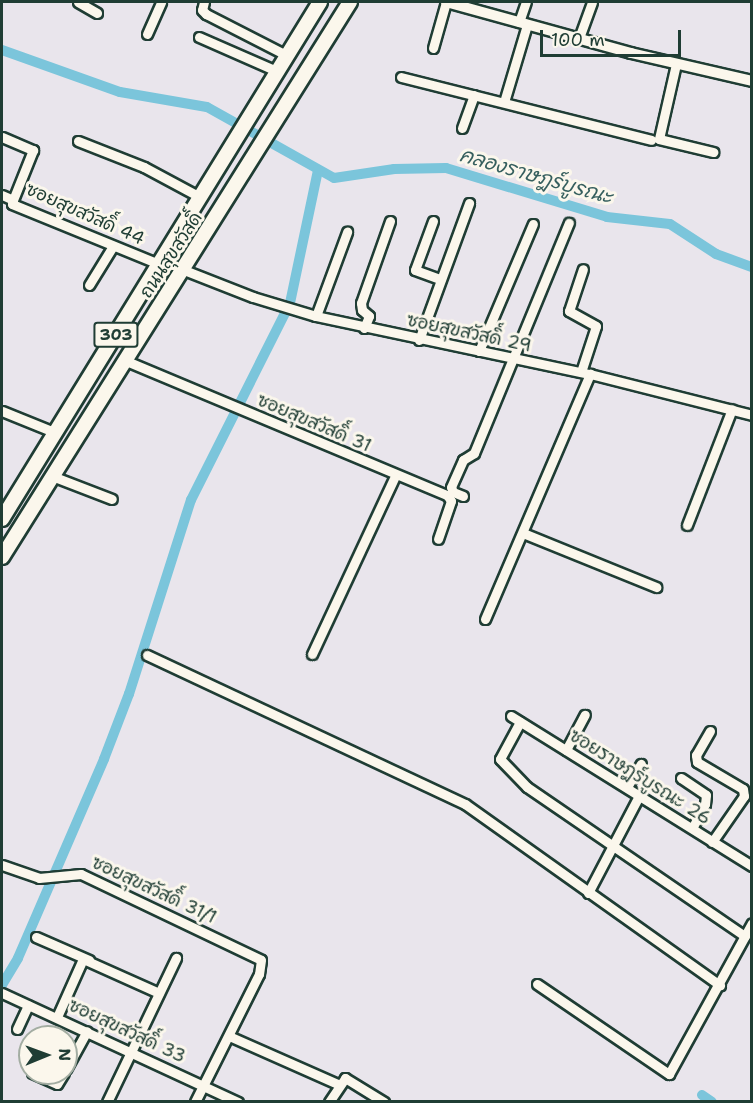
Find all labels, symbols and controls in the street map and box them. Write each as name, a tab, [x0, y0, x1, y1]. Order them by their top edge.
scale bar	[543, 18, 684, 56]
text: 100 m	[551, 28, 605, 52]
water label: คลองราษฎร์บูรณะ	[457, 143, 615, 209]
street label: ซอยสุขสวัสดิ์ 44	[22, 178, 148, 250]
street label: ถนนสุขสวัสดิ์	[135, 208, 207, 302]
street label: ซอยสุขสวัสดิ์ 29	[405, 309, 533, 357]
road number: 303	[92, 322, 140, 348]
street label: ซอยสุขสวัสดิ์ 31	[254, 389, 374, 457]
street label: ซอยราษฎร์บูรณะ 26	[565, 725, 715, 829]
street label: ซอยสุขสวัสดิ์ 31/1	[88, 852, 220, 928]
street label: ซอยสุขสวัสดิ์ 33	[65, 994, 189, 1068]
north arrow	[18, 1025, 78, 1085]
text: N	[54, 1048, 75, 1061]

